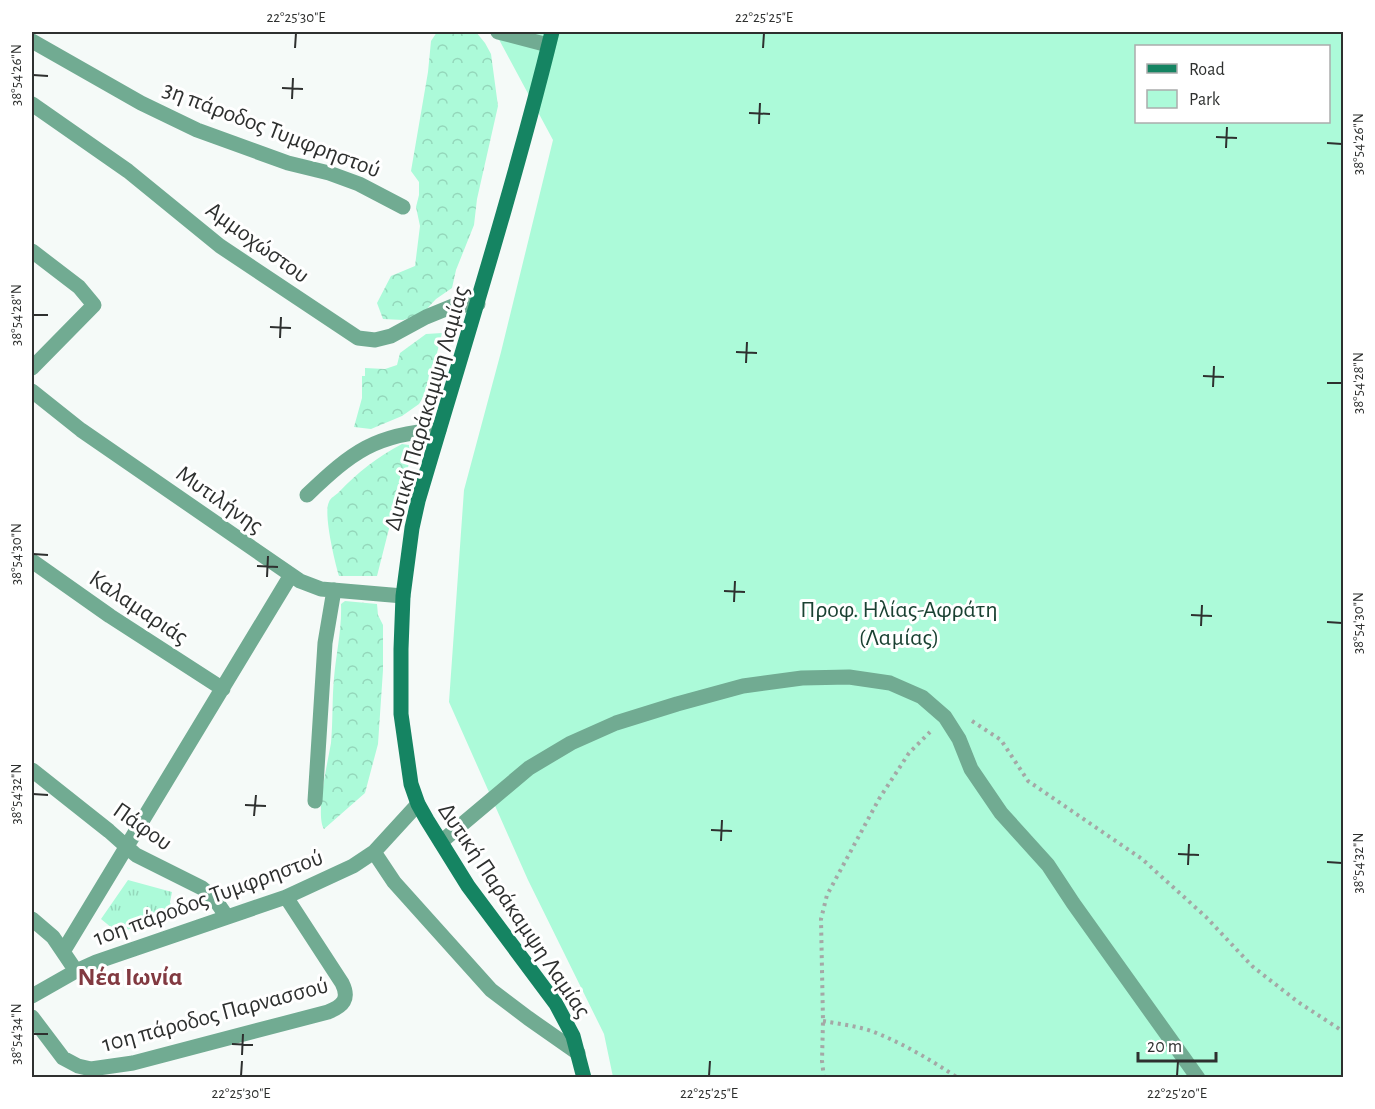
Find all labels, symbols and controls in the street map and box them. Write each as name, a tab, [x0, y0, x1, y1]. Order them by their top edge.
text: 22°25'30"E	[266, 10, 326, 25]
text: 22°25'25"E	[735, 10, 793, 25]
text: 38°54'26"N	[9, 44, 24, 106]
legend	[1135, 45, 1330, 123]
text: Road	[1189, 61, 1225, 79]
street label: 3η πάροδος Τυμφρηστού	[159, 77, 384, 183]
text: Park	[1189, 91, 1221, 109]
text: 38°54'26"N	[1351, 113, 1366, 175]
street label: Αμμοχώστου	[201, 198, 313, 288]
street label: Δυτική Παράκαμψη Λαμίας	[381, 283, 473, 533]
text: 38°54'28"N	[9, 284, 24, 346]
text: 38°54'28"N	[1351, 352, 1366, 414]
street label: Μυτιλήνης	[172, 461, 267, 538]
text: 38°54'30"N	[9, 523, 24, 585]
street label: Καλαμαριάς	[85, 566, 192, 649]
text: 38°54'30"N	[1351, 592, 1366, 654]
park label: Προφ. Ηλίας-Αφράτη (Λαμίας)	[800, 598, 998, 650]
text: 38°54'32"N	[9, 763, 24, 825]
street label: Πάφου	[109, 798, 176, 856]
street label: Δυτική Παράκαμψη Λαμίας	[433, 799, 595, 1022]
text: 38°54'32"N	[1351, 832, 1366, 894]
street label: 10η πάροδος Τυμφρηστού	[90, 845, 326, 951]
district label: Νέα Ιωνία	[77, 964, 183, 990]
street label: 10η πάροδος Παρνασσού	[100, 973, 331, 1057]
text: 38°54'34"N	[9, 1003, 24, 1065]
scale bar	[1138, 1025, 1216, 1063]
text: 20 m	[1147, 1038, 1182, 1056]
text: 22°25'30"E	[211, 1086, 271, 1101]
text: 22°25'25"E	[680, 1086, 738, 1101]
text: 22°25'20"E	[1147, 1086, 1207, 1101]

